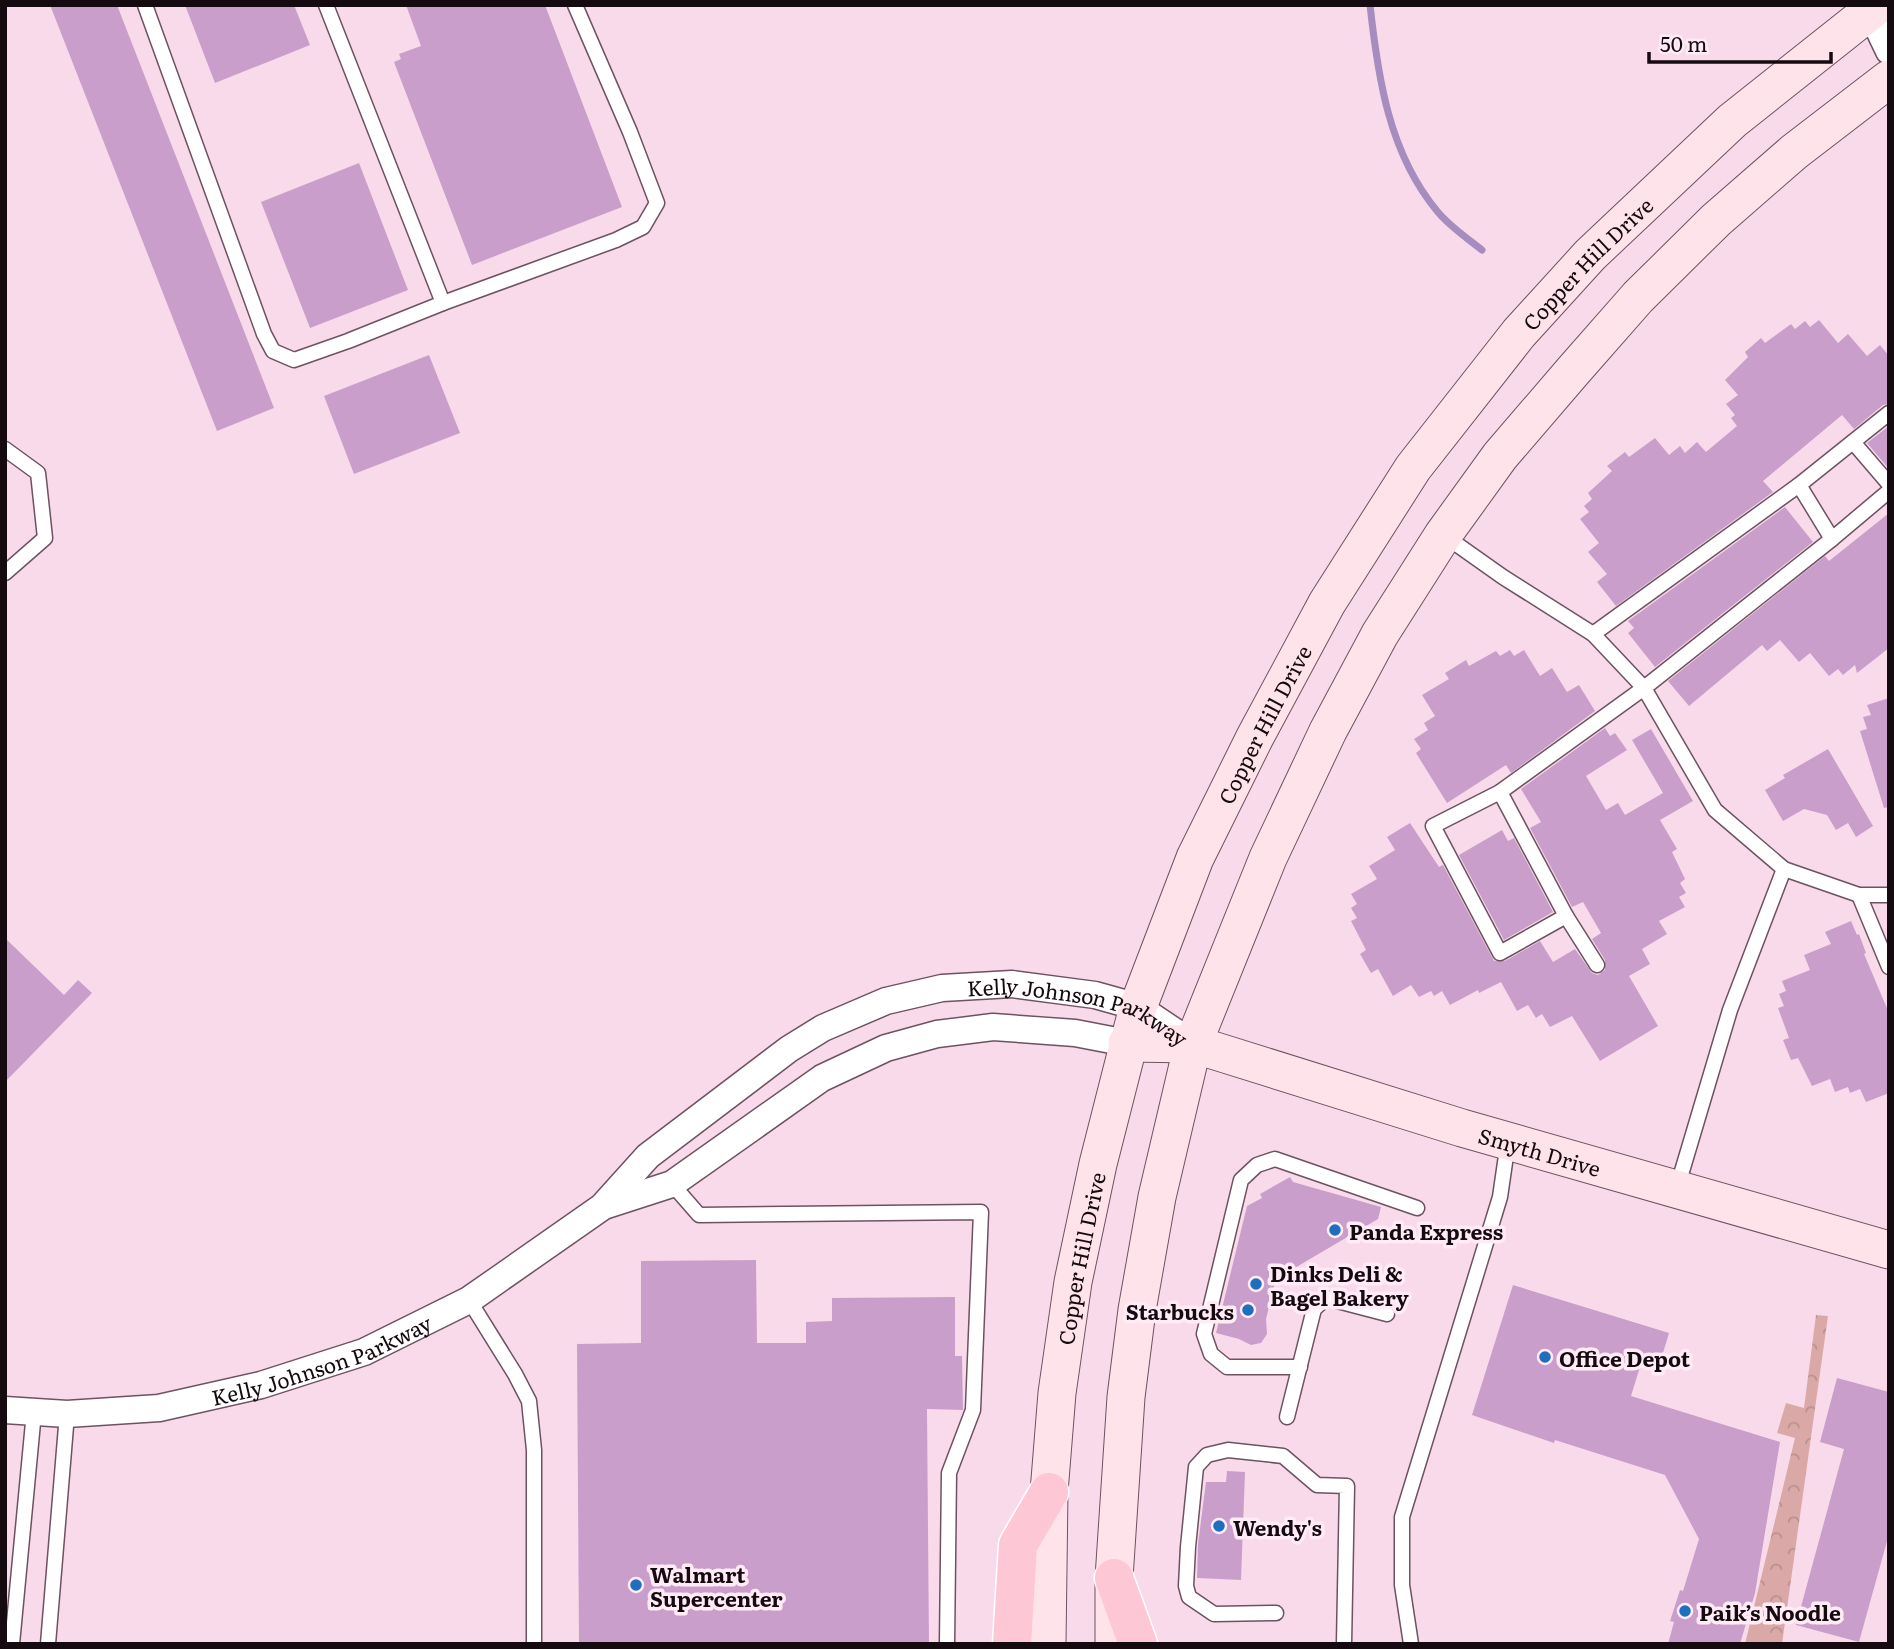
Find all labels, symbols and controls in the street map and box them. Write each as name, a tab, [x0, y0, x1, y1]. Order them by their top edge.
scale bar	[1649, 21, 1831, 65]
text: 50 m	[1660, 27, 1707, 58]
street label: Copper Hill Drive	[1514, 189, 1659, 336]
street label: Copper Hill Drive	[1209, 639, 1317, 809]
street label: Kelly Johnson Parkway	[966, 968, 1196, 1053]
street label: Smyth Drive	[1475, 1118, 1605, 1182]
street label: Copper Hill Drive	[1049, 1169, 1111, 1347]
place label: Panda Express	[1349, 1215, 1503, 1246]
marker: Panda Express	[1327, 1222, 1343, 1238]
place label: Dinks Deli & Bagel Bakery	[1270, 1257, 1409, 1312]
marker: Dinks Deli & Bagel Bakery	[1248, 1276, 1264, 1292]
place label: Starbucks	[1126, 1295, 1234, 1326]
marker: Starbucks	[1240, 1302, 1256, 1318]
street label: Kelly Johnson Parkway	[208, 1305, 437, 1411]
place label: Office Depot	[1559, 1342, 1691, 1373]
marker: Office Depot	[1537, 1349, 1553, 1365]
place label: Wendy's	[1233, 1511, 1322, 1542]
marker: Wendy's	[1211, 1518, 1227, 1534]
place label: Walmart Supercenter	[650, 1558, 783, 1613]
marker: Walmart Supercenter	[628, 1577, 644, 1593]
place label: Paik’s Noodle	[1699, 1596, 1841, 1627]
marker: Paik’s Noodle	[1677, 1603, 1693, 1619]

